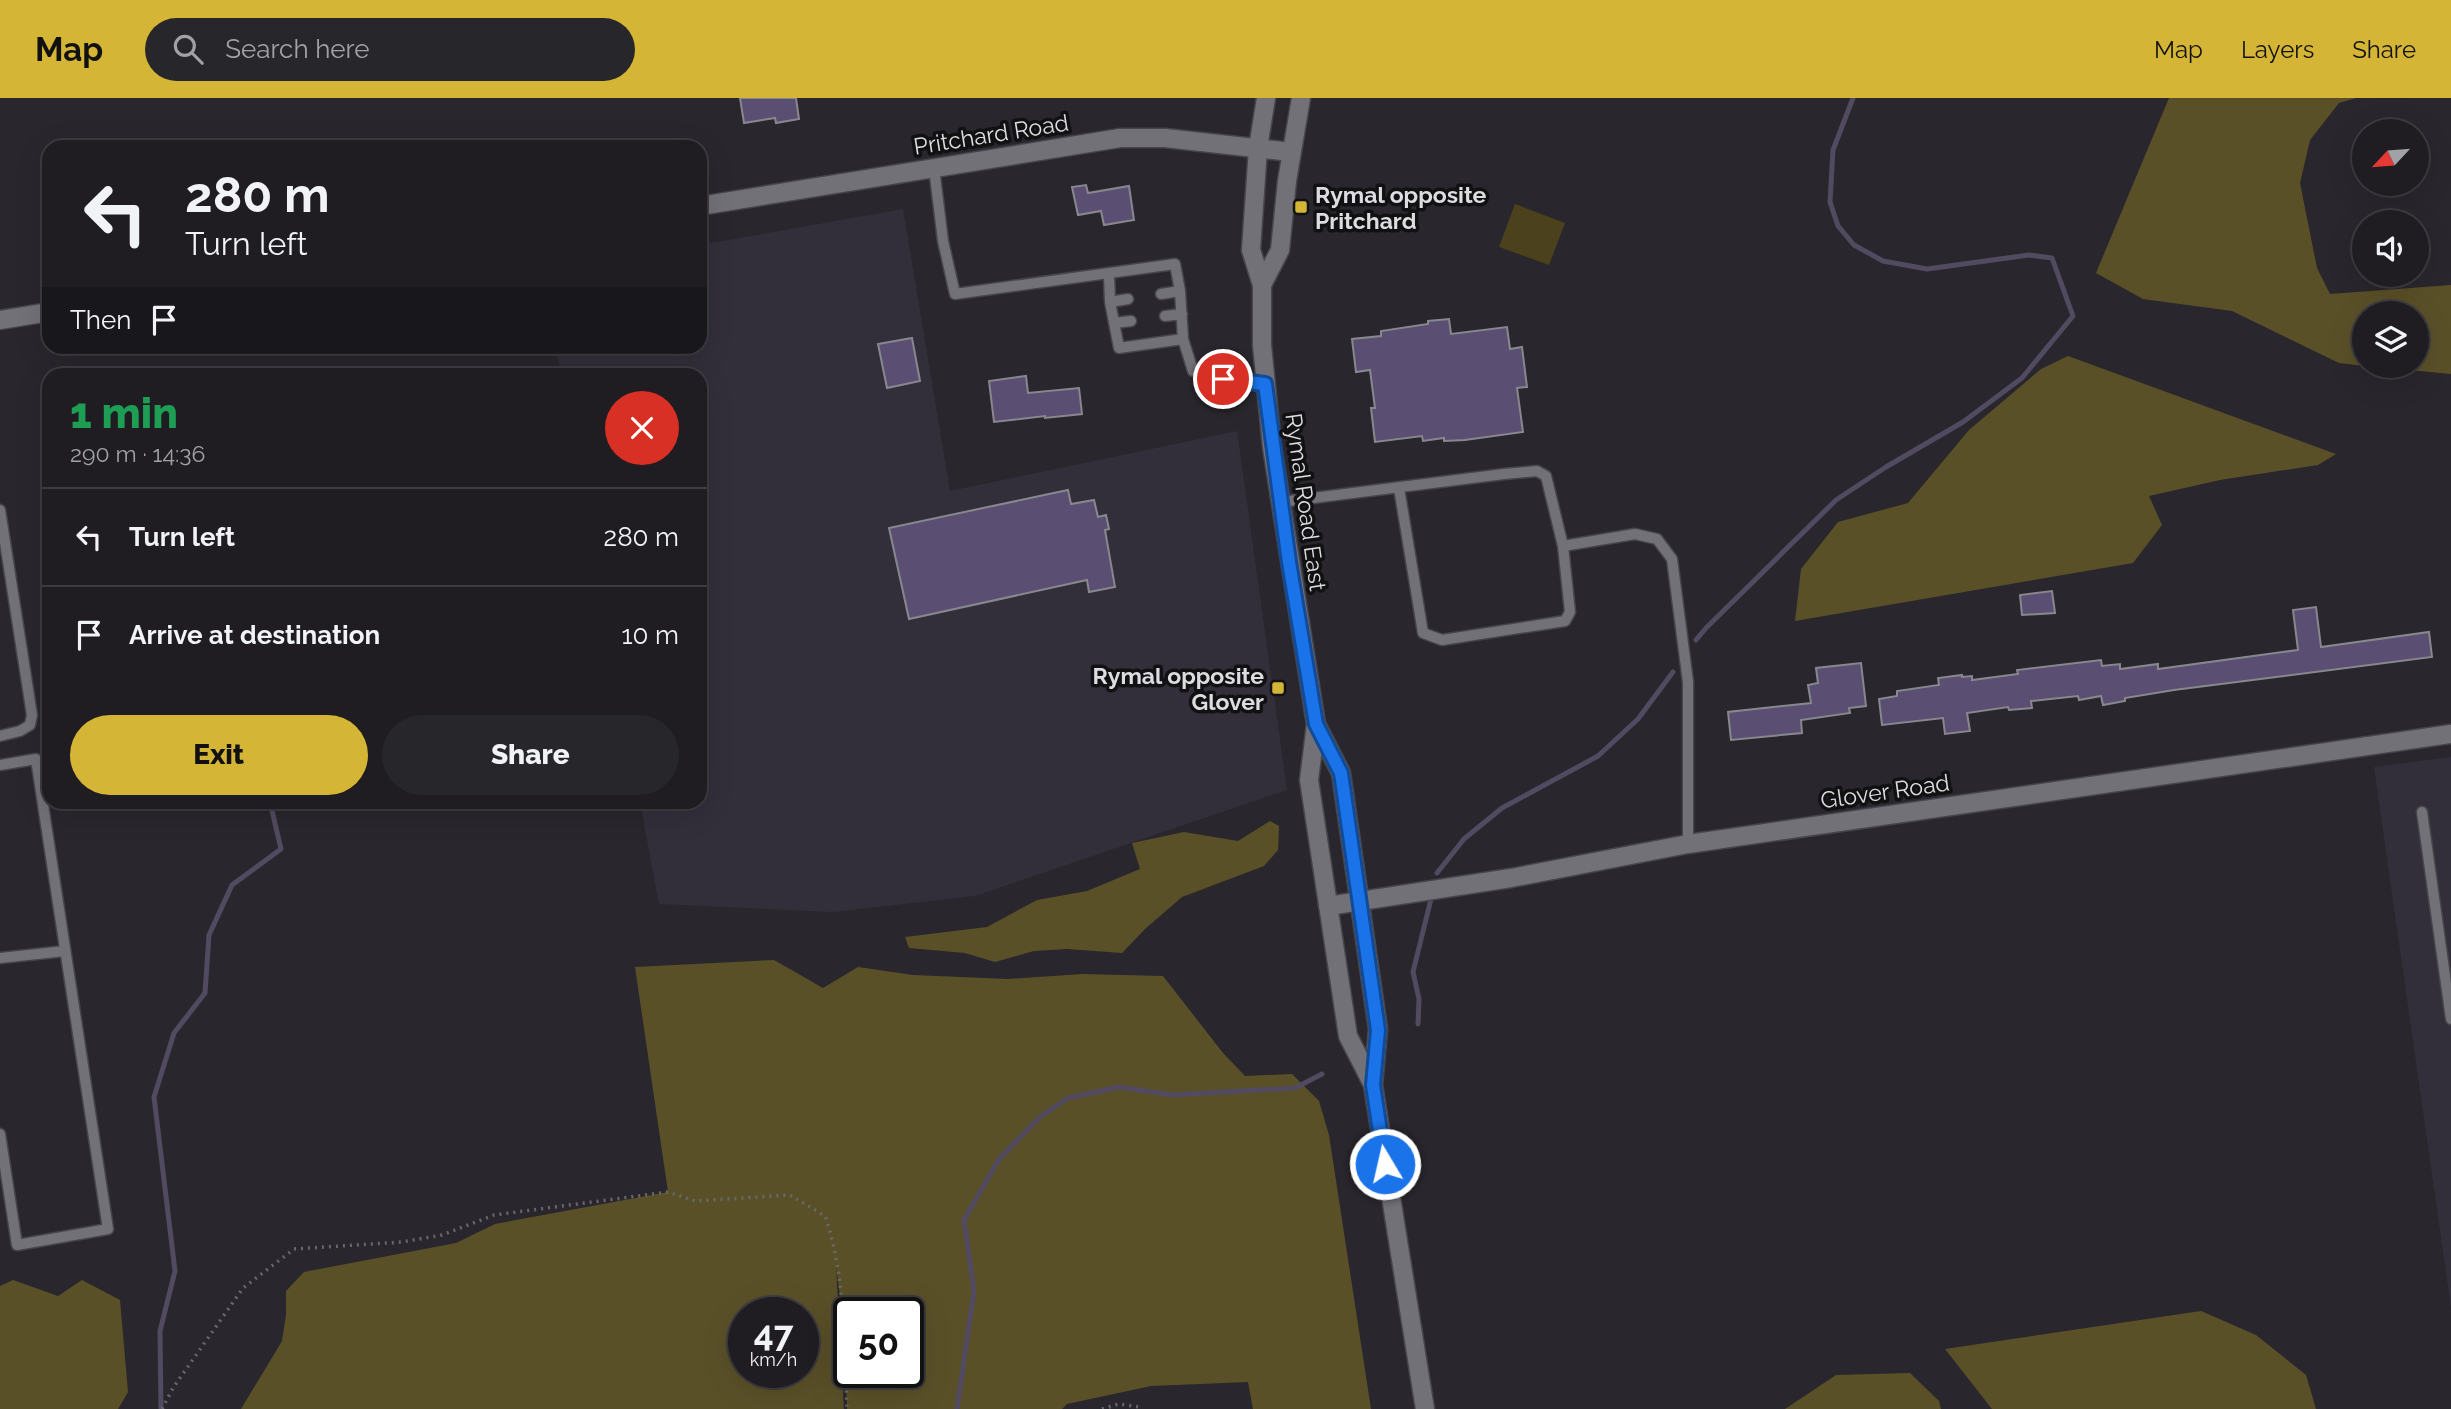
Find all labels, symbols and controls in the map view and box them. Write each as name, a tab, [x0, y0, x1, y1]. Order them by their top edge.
search box	[145, 18, 635, 81]
text: Map	[35, 30, 103, 69]
icon: search	[169, 30, 207, 68]
text: Search here	[225, 34, 370, 64]
text: Map	[2154, 35, 2203, 64]
text: Layers	[2241, 35, 2314, 64]
text: Share	[2352, 35, 2416, 64]
street label: Pritchard Road	[912, 108, 1070, 160]
north arrow	[2352, 119, 2429, 196]
map controls	[2352, 119, 2429, 378]
text: 280 m	[185, 166, 330, 223]
icon: left	[70, 168, 161, 259]
place label: Rymal opposite Pritchard	[1315, 181, 1487, 234]
marker: Rymal opposite Pritchard	[1293, 199, 1309, 215]
button: sound	[2352, 210, 2429, 287]
text: Turn left	[185, 225, 307, 262]
icon: arrive	[145, 301, 183, 339]
button: layers	[2352, 301, 2429, 378]
text: Then	[70, 305, 131, 335]
pin	[1193, 349, 1253, 409]
icon: arrive	[1204, 360, 1242, 398]
text: 1 min	[70, 389, 178, 438]
button: close	[605, 391, 679, 465]
street label: Rymal Road East	[1280, 412, 1332, 593]
text: 290 m · 14:36	[70, 440, 206, 467]
icon: left	[70, 518, 108, 556]
text: Turn left	[129, 522, 235, 552]
text: 280 m	[604, 522, 679, 552]
icon: arrive	[70, 616, 108, 654]
text: Arrive at destination	[129, 620, 380, 650]
text: 10 m	[621, 620, 679, 650]
place label: Rymal opposite Glover	[1093, 662, 1264, 715]
marker: Rymal opposite Glover	[1270, 680, 1286, 696]
button: Exit	[70, 715, 368, 795]
button: Share	[382, 715, 679, 795]
street label: Glover Road	[1819, 769, 1951, 813]
position arrow	[1348, 1127, 1422, 1201]
speed limit sign: 50	[833, 1297, 924, 1388]
text: 47	[754, 1313, 793, 1354]
text: km/h	[750, 1349, 797, 1370]

